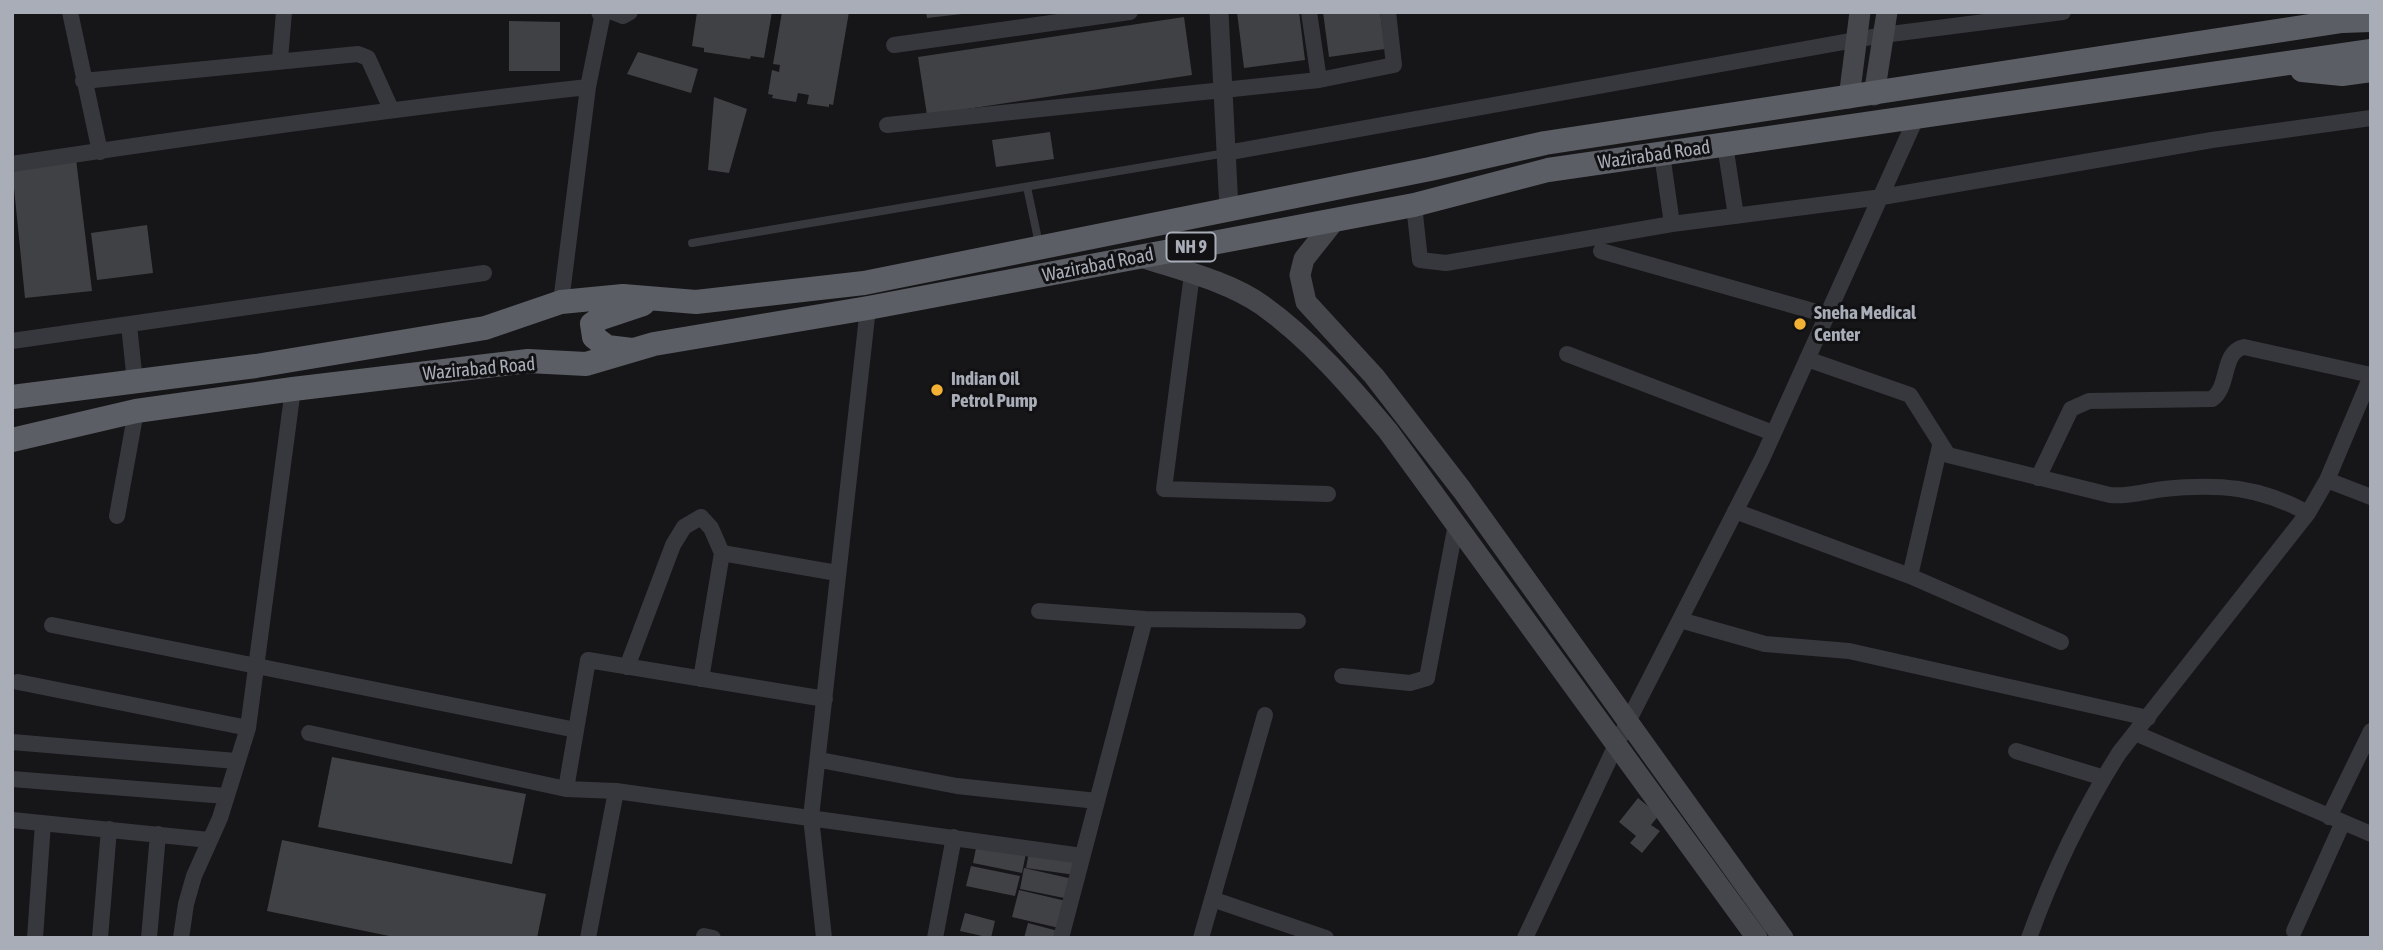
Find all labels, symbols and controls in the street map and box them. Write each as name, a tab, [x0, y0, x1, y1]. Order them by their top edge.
street label: Wazirabad Road	[1596, 136, 1712, 174]
road number: NH 9	[1166, 232, 1216, 262]
street label: Wazirabad Road	[1040, 243, 1156, 287]
place label: Sneha Medical Center	[1814, 302, 1916, 346]
marker: Sneha Medical Center	[1792, 316, 1808, 332]
street label: Wazirabad Road	[422, 353, 536, 385]
place label: Indian Oil Petrol Pump	[951, 368, 1038, 412]
marker: Indian Oil Petrol Pump	[929, 382, 945, 398]

